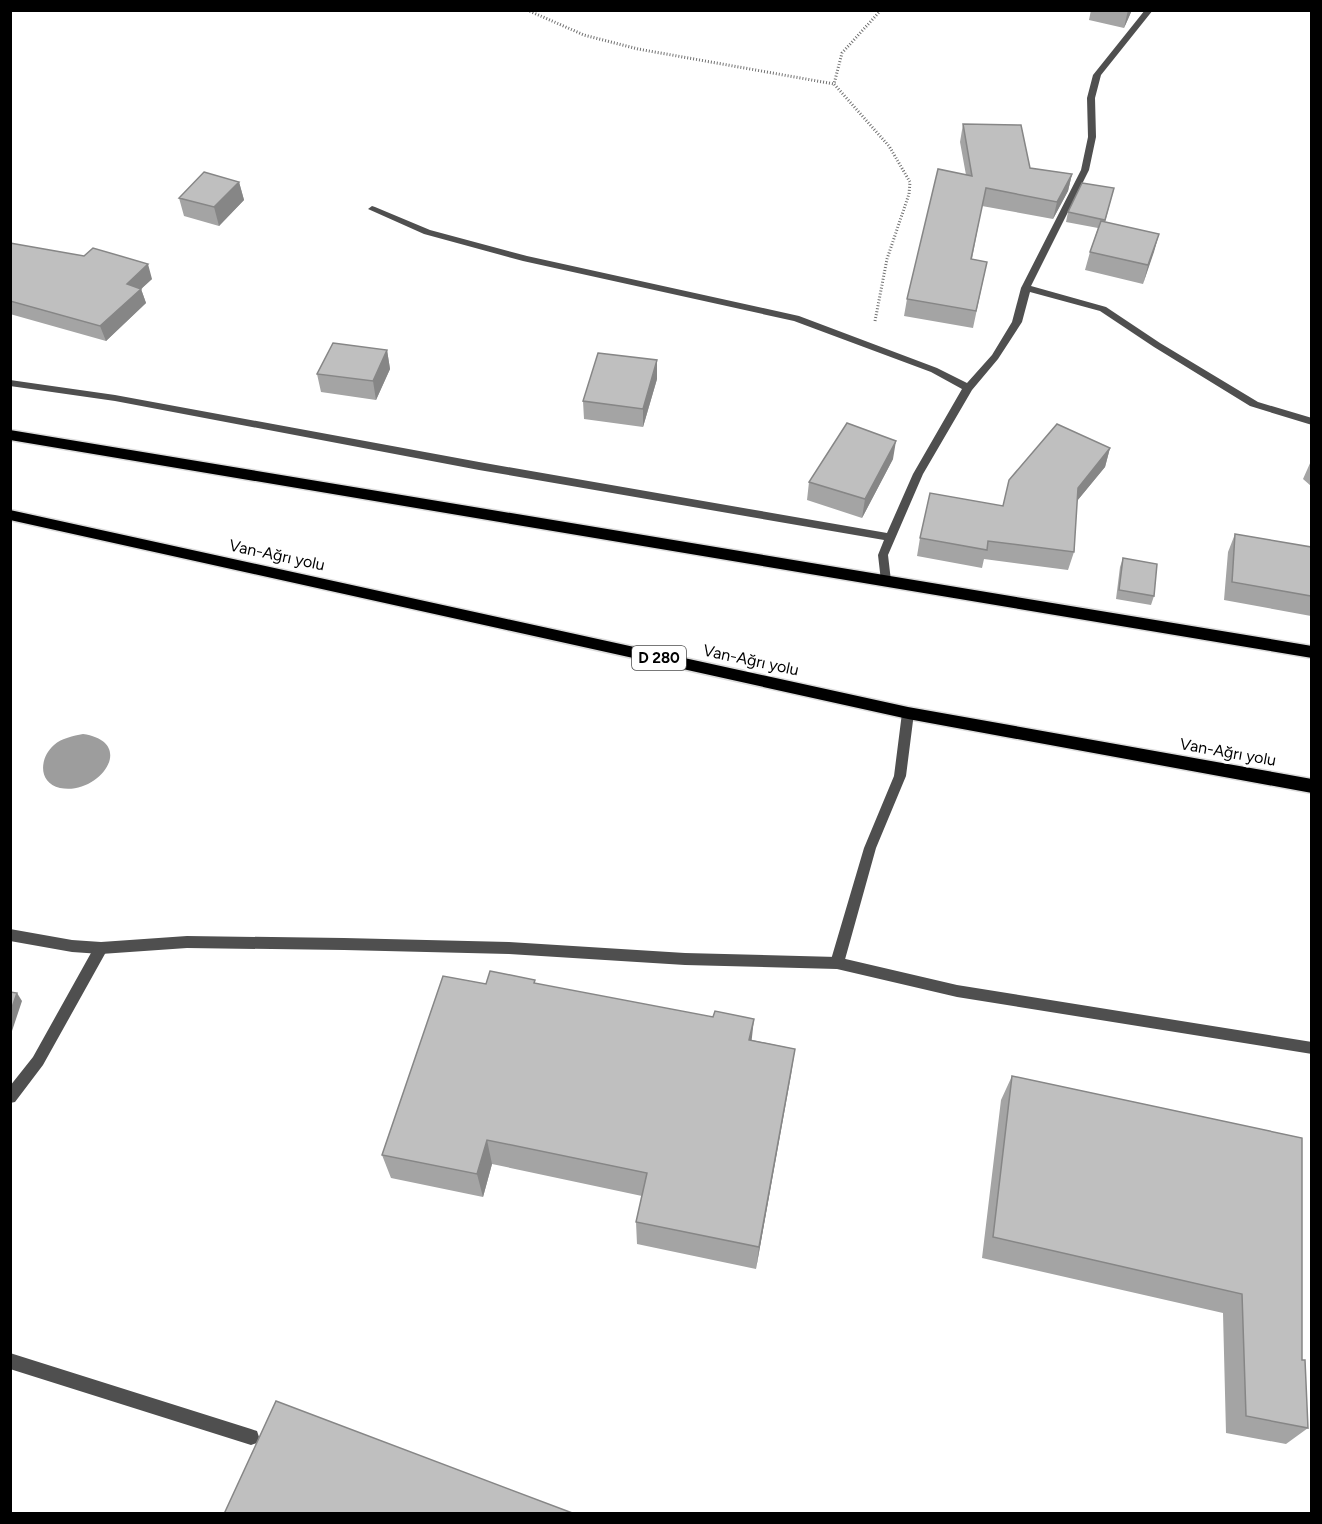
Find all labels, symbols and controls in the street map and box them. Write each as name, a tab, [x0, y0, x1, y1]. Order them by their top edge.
street label: Van-Ağrı yolu	[227, 536, 327, 574]
street label: Van-Ağrı yolu	[701, 641, 801, 679]
road number: D 280	[632, 646, 686, 670]
street label: Van-Ağrı yolu	[1178, 734, 1278, 770]

